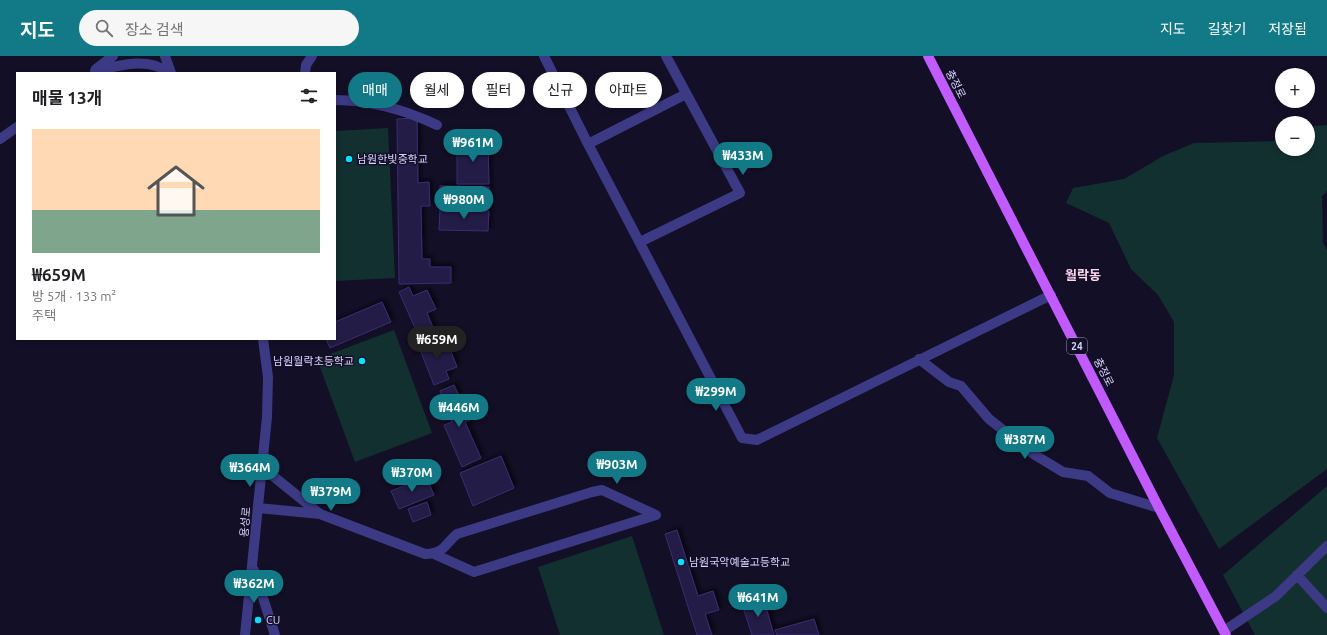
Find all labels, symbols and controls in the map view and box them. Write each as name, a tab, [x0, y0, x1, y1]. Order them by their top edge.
search box	[79, 10, 359, 46]
icon: search	[93, 17, 115, 39]
text: 지도	[20, 19, 55, 41]
text: 장소 검색	[125, 21, 184, 38]
text: 지도	[1160, 21, 1186, 37]
text: 길찾기	[1208, 21, 1246, 37]
text: 저장됨	[1268, 21, 1307, 37]
street label: 충정로	[944, 68, 968, 100]
map controls	[1275, 68, 1315, 156]
button: +	[1275, 68, 1315, 108]
chip: 매매	[348, 72, 402, 108]
chip: 월세	[410, 72, 464, 108]
chip: 필터	[472, 72, 525, 108]
chip: 신규	[533, 72, 587, 108]
chip: 아파트	[595, 72, 662, 108]
icon: filters	[298, 85, 320, 107]
text: 매물 13개	[32, 88, 102, 107]
button: −	[1275, 116, 1315, 156]
pin: ₩961M	[445, 129, 501, 163]
text: ₩961M	[452, 135, 494, 149]
pin: ₩433M	[715, 142, 771, 176]
text: ₩433M	[722, 148, 764, 162]
place label: 남원한빛중학교	[357, 153, 428, 165]
marker: 남원한빛중학교	[344, 154, 354, 164]
icon: home	[140, 155, 212, 227]
pin: ₩980M	[436, 186, 492, 220]
text: ₩980M	[443, 192, 485, 206]
text: ₩659M	[32, 265, 86, 284]
district label: 월락동	[1065, 268, 1101, 282]
text: 방 5개 · 133 m²	[32, 289, 116, 303]
text: 주택	[32, 308, 56, 322]
pin: ₩659M	[409, 326, 465, 360]
text: ₩659M	[416, 332, 458, 346]
road number: 24	[1067, 338, 1087, 354]
place label: 남원월락초등학교	[273, 355, 354, 367]
marker: 남원월락초등학교	[357, 356, 367, 366]
street label: 충정로	[1092, 356, 1116, 388]
pin: ₩299M	[688, 378, 744, 412]
text: ₩299M	[695, 384, 737, 398]
pin: ₩446M	[431, 394, 487, 428]
text: ₩446M	[438, 400, 480, 414]
pin: ₩387M	[997, 426, 1053, 460]
text: ₩387M	[1004, 432, 1046, 446]
pin: ₩903M	[589, 451, 645, 485]
pin: ₩364M	[222, 454, 278, 488]
text: ₩903M	[596, 457, 638, 471]
pin: ₩370M	[384, 459, 440, 493]
text: ₩364M	[229, 460, 271, 474]
text: ₩370M	[391, 465, 433, 479]
pin: ₩379M	[303, 478, 359, 512]
text: ₩379M	[310, 484, 352, 498]
street label: 용성로	[238, 506, 252, 538]
place label: 남원국악예술고등학교	[689, 556, 790, 568]
marker: 남원국악예술고등학교	[676, 557, 686, 567]
pin: ₩362M	[226, 570, 282, 604]
text: ₩362M	[233, 576, 275, 590]
pin: ₩641M	[730, 584, 786, 618]
text: ₩641M	[737, 590, 779, 604]
place label: CU	[266, 614, 280, 626]
marker: CU	[253, 615, 263, 625]

